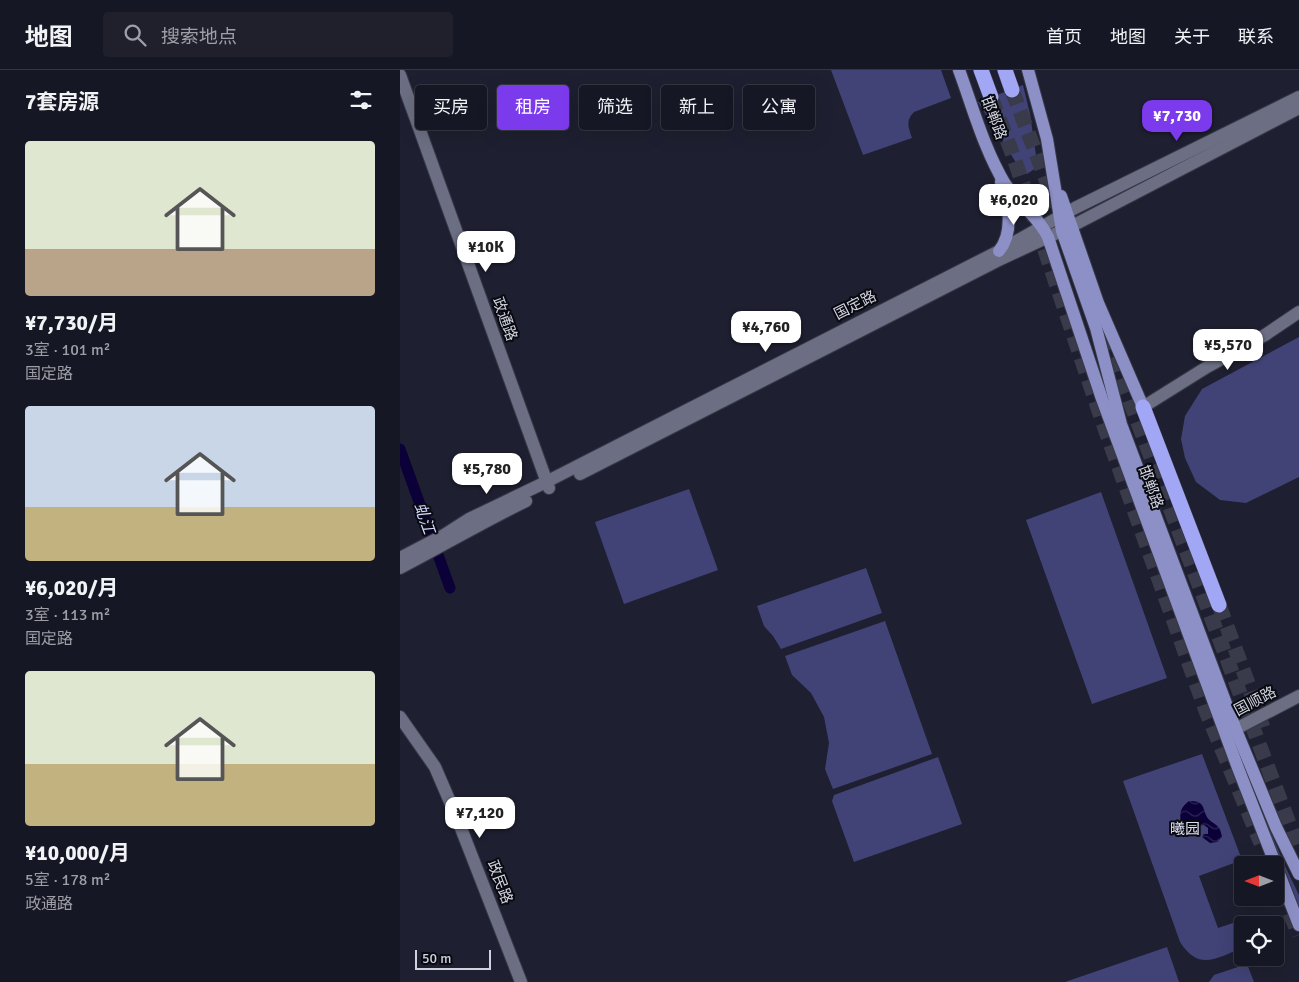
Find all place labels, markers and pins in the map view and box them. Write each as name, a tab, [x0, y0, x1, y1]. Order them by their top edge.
pin: ¥7,730	[1136, 100, 1218, 142]
pin: ¥6,020	[973, 184, 1055, 226]
pin: ¥10K	[456, 230, 516, 273]
pin: ¥4,760	[725, 310, 807, 353]
pin: ¥5,570	[1187, 328, 1269, 371]
pin: ¥5,780	[446, 452, 528, 495]
pin: ¥7,120	[439, 796, 521, 839]

